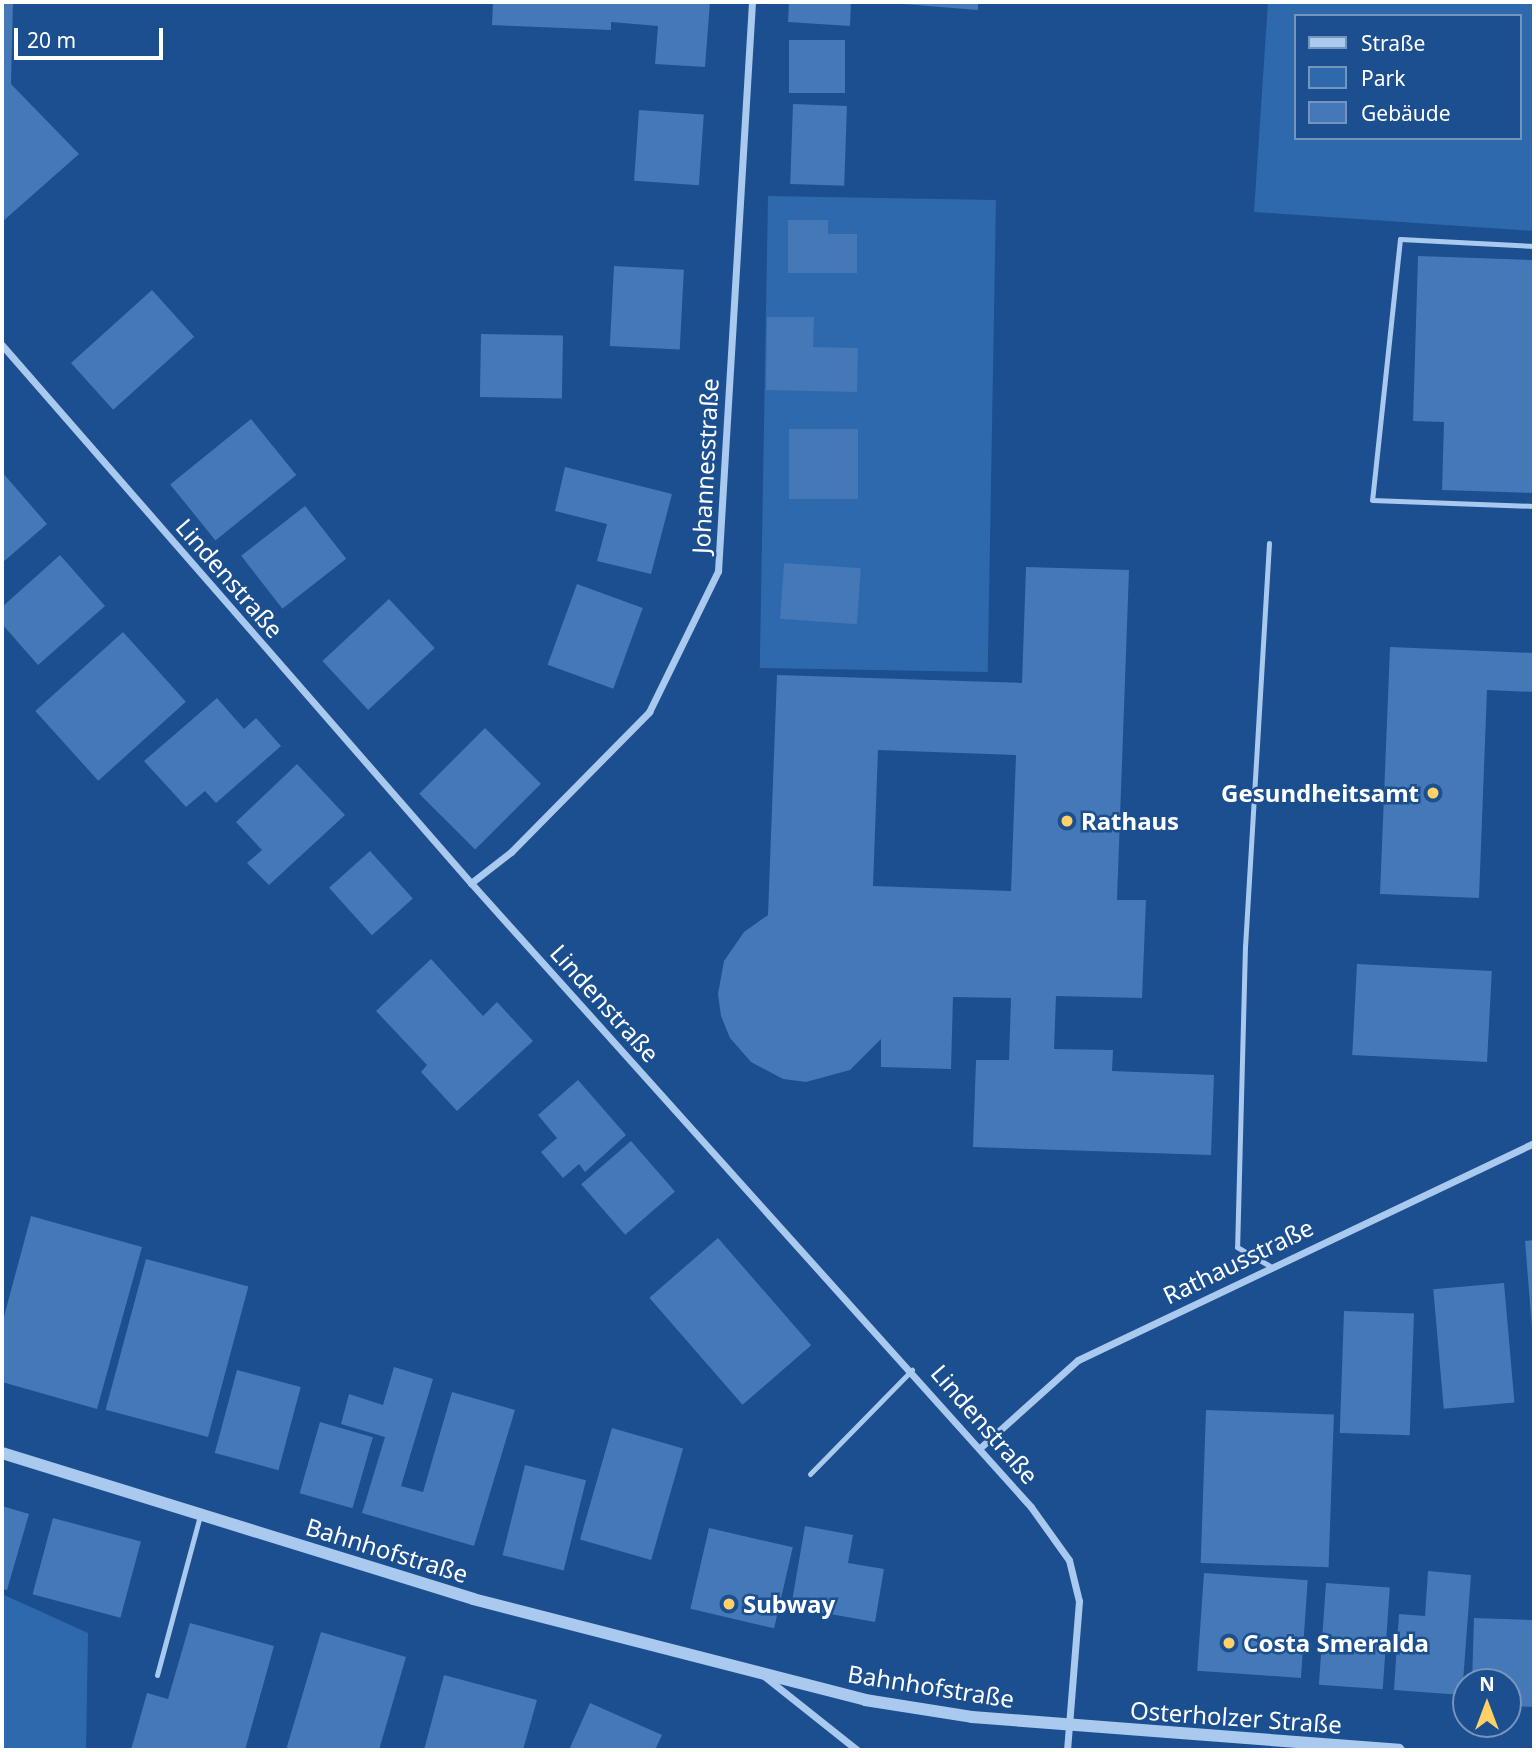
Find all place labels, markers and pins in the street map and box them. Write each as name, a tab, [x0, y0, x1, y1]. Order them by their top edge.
place label: Gesundheitsamt	[1221, 779, 1419, 807]
marker: Gesundheitsamt	[1425, 785, 1441, 801]
place label: Rathaus	[1081, 807, 1179, 835]
marker: Rathaus	[1059, 813, 1075, 829]
place label: Subway	[743, 1590, 835, 1618]
marker: Subway	[721, 1596, 737, 1612]
place label: Costa Smeralda	[1243, 1629, 1429, 1657]
marker: Costa Smeralda	[1221, 1635, 1237, 1651]

